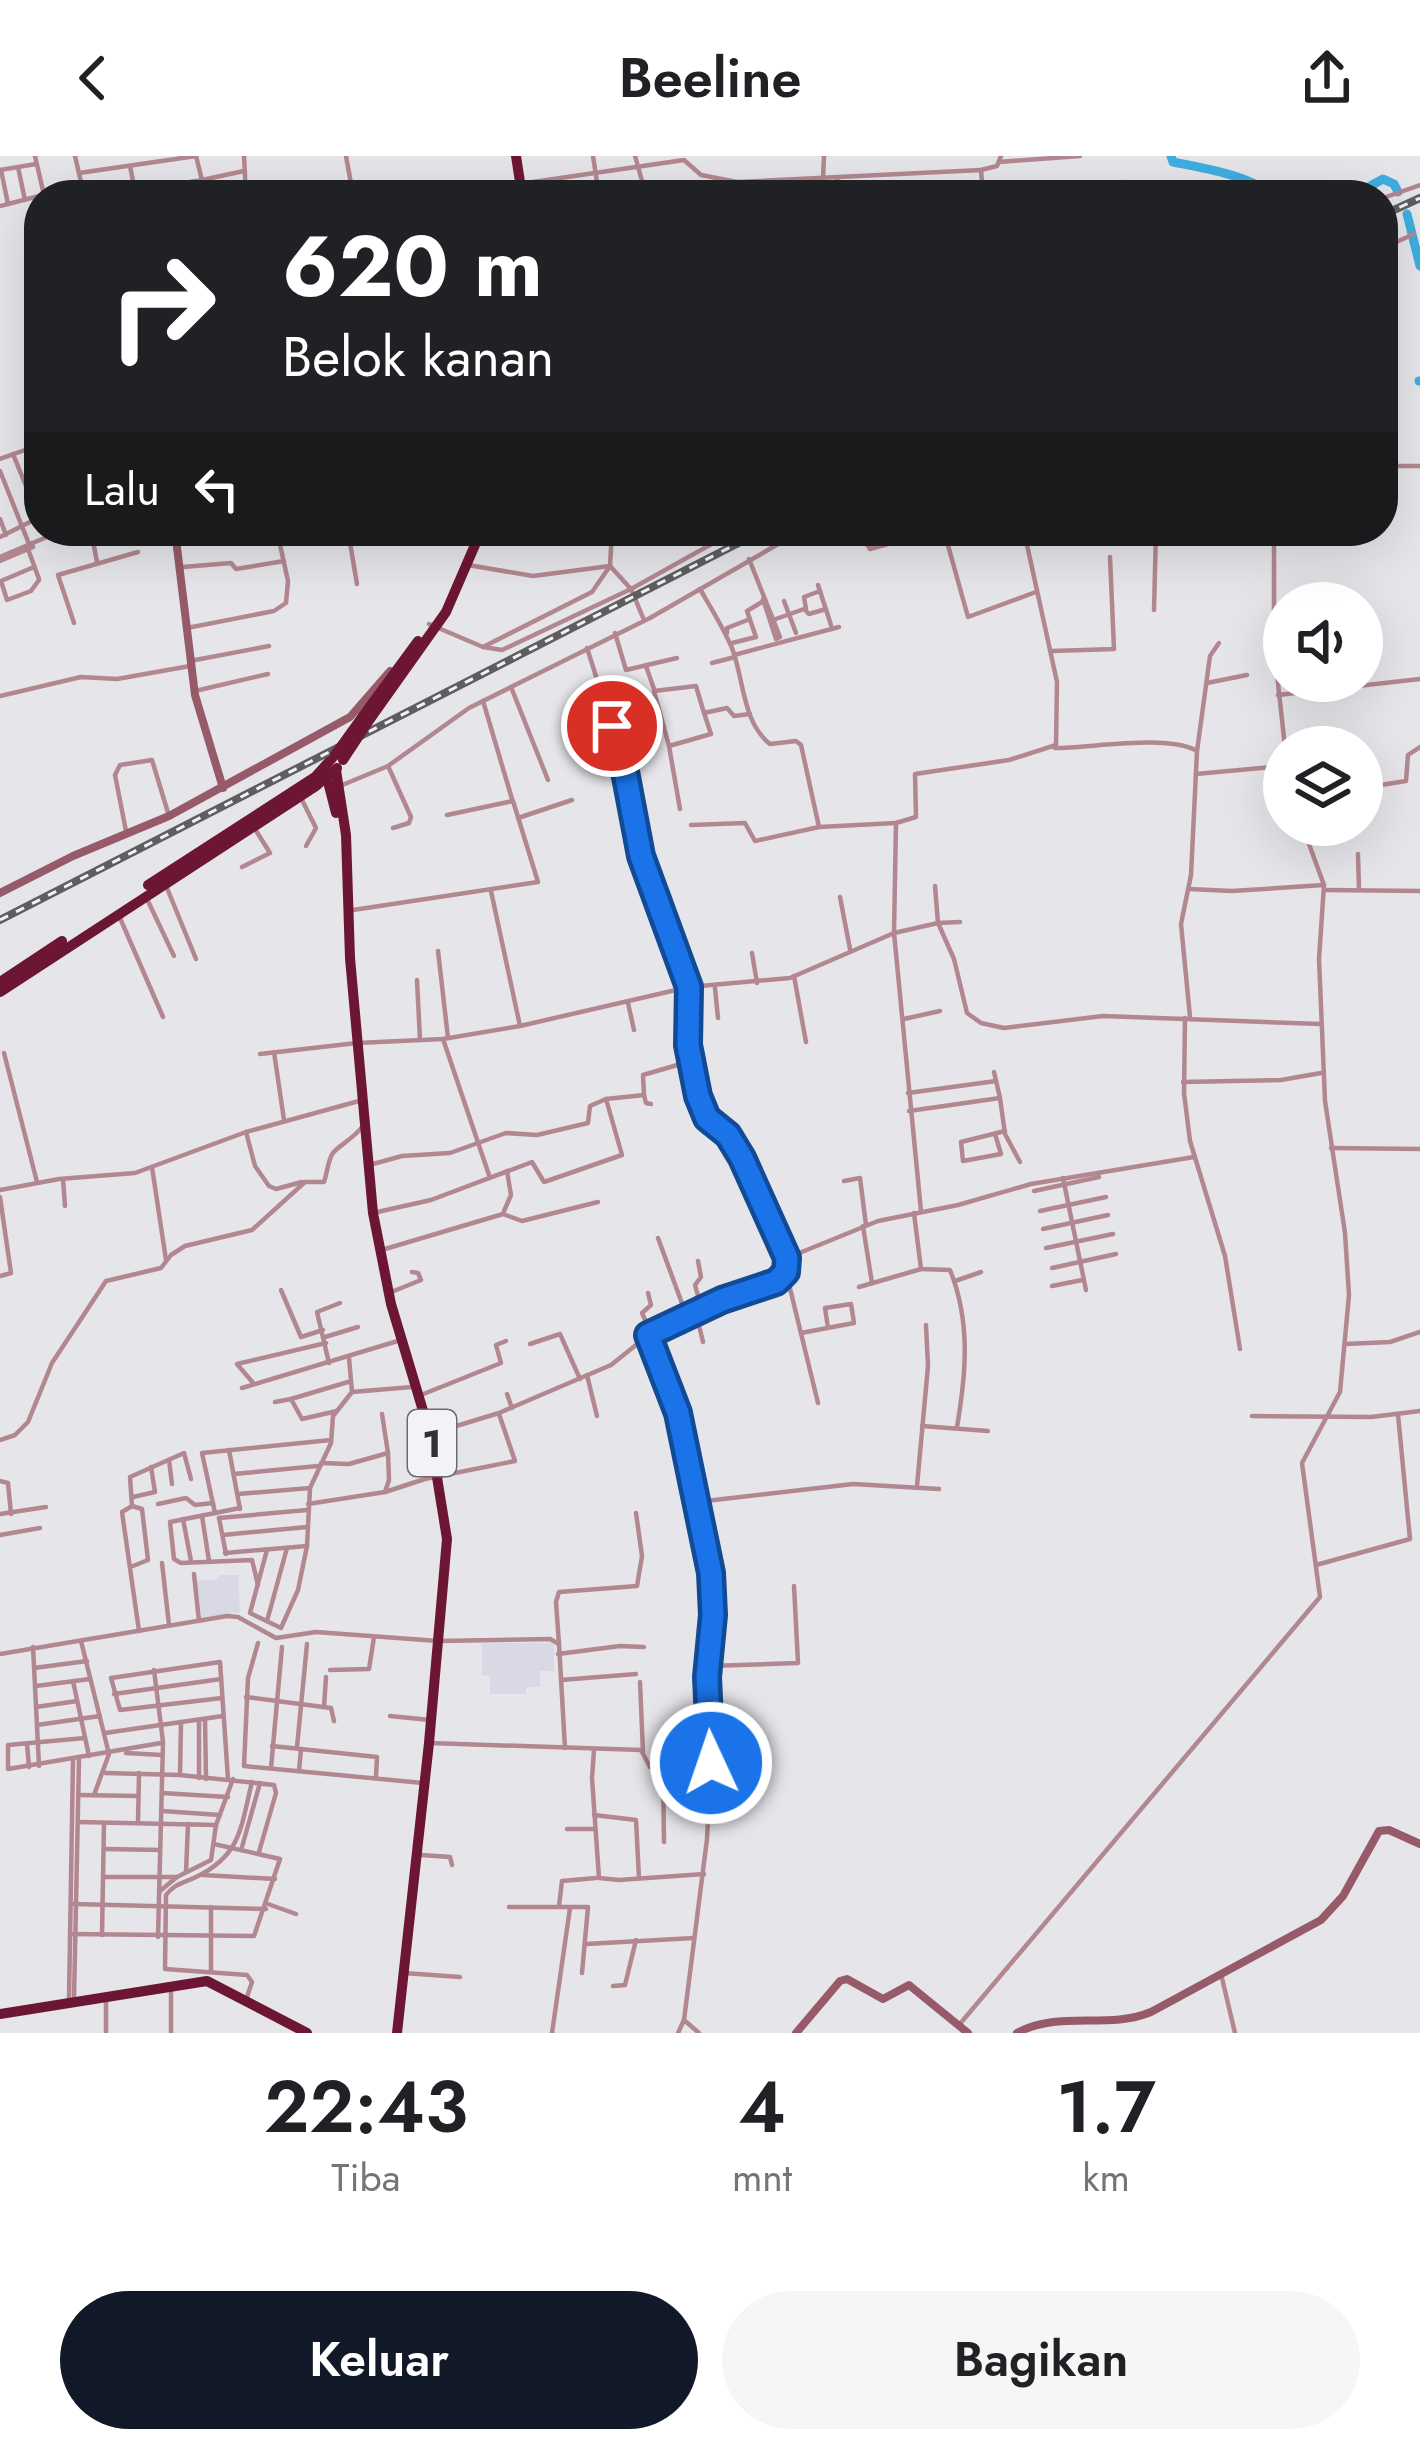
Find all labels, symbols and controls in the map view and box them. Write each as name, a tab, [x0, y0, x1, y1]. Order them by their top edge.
text: Beeline	[619, 39, 801, 117]
icon: back	[60, 45, 126, 111]
icon: share	[1294, 45, 1360, 111]
text: 620 m	[282, 206, 543, 328]
icon: right	[84, 228, 240, 384]
text: Belok kanan	[282, 318, 554, 396]
icon: left	[184, 456, 250, 522]
text: Lalu	[84, 457, 160, 522]
map controls	[1263, 582, 1383, 846]
button: sound	[1263, 582, 1383, 702]
pin	[561, 675, 663, 777]
icon: arrive	[579, 693, 645, 759]
button: layers	[1263, 726, 1383, 846]
road number: 1	[408, 1410, 456, 1476]
position arrow	[648, 1700, 774, 1826]
text: 22:43	[264, 2055, 468, 2159]
text: 4	[738, 2055, 786, 2159]
text: 1.7	[1056, 2055, 1156, 2159]
text: Tiba	[331, 2149, 401, 2206]
text: mnt	[732, 2149, 792, 2206]
text: km	[1082, 2149, 1130, 2206]
button: Keluar	[60, 2291, 698, 2429]
button: Bagikan	[722, 2291, 1360, 2429]

